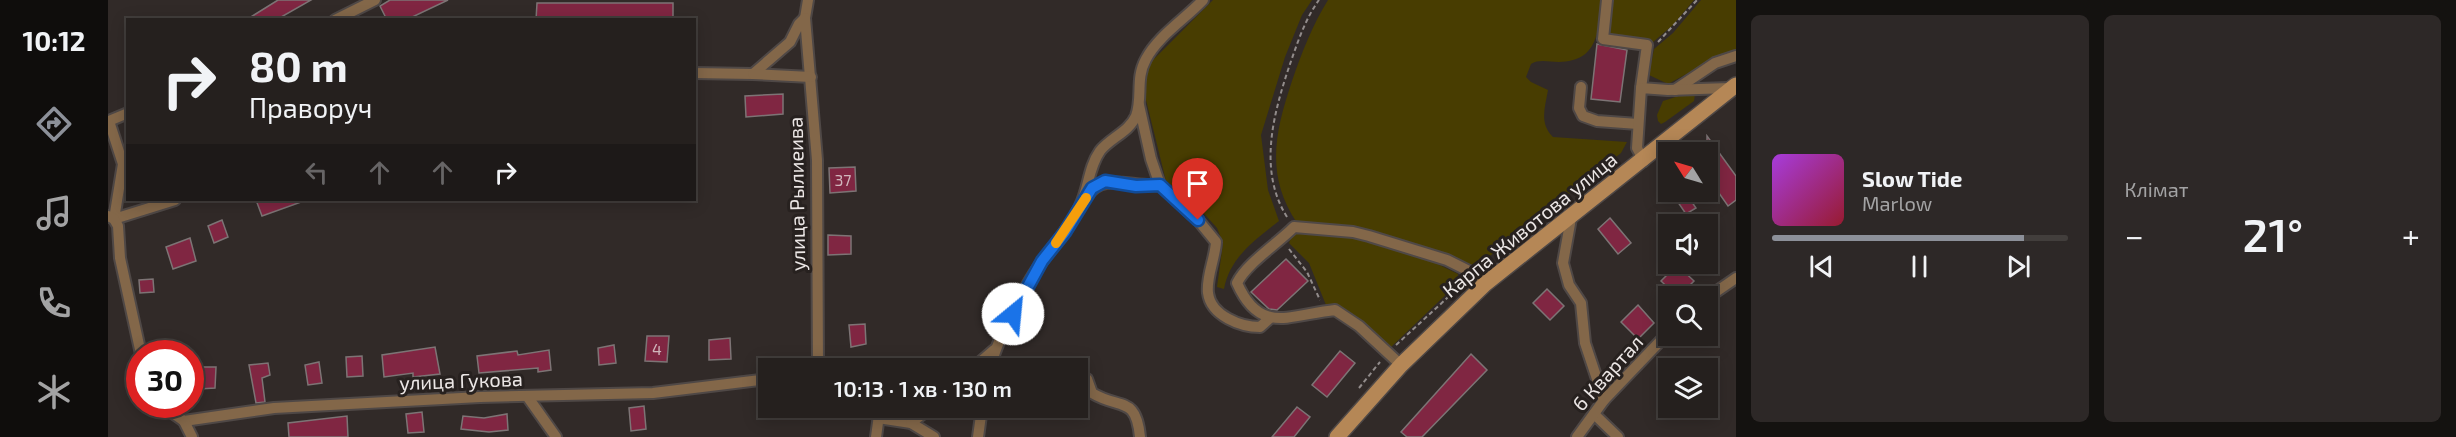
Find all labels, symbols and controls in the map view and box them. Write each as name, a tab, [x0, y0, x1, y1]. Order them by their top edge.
text: 10:12	[23, 24, 86, 56]
text: 80 m	[249, 40, 348, 90]
icon: right	[150, 42, 228, 120]
text: Праворуч	[249, 91, 372, 123]
icon: directions	[33, 103, 75, 145]
street label: улица Рылиеива	[783, 117, 810, 271]
north arrow	[1658, 142, 1718, 202]
map controls	[1658, 142, 1718, 418]
street label: Карпа Животова улица	[1437, 146, 1622, 303]
icon: left	[300, 156, 333, 189]
icon: ahead	[363, 156, 396, 189]
icon: ahead	[426, 156, 459, 189]
icon: right	[489, 156, 522, 189]
pin	[1172, 158, 1223, 220]
text: Slow Tide	[1862, 165, 1962, 191]
icon: arrive	[1181, 167, 1214, 200]
house number: 37	[834, 170, 852, 189]
text: Клімат	[2125, 177, 2189, 201]
text: Marlow	[1862, 191, 1932, 215]
icon: music	[33, 192, 75, 234]
text: 21°	[2243, 207, 2303, 261]
button: sound	[1658, 214, 1718, 274]
text: −	[2125, 215, 2144, 255]
text: +	[2402, 215, 2420, 255]
icon: previous	[1805, 250, 1838, 283]
icon: pause	[1903, 250, 1936, 283]
icon: next	[2002, 250, 2035, 283]
icon: phone	[33, 282, 75, 324]
position arrow	[981, 282, 1045, 346]
button: search	[1658, 286, 1718, 346]
street label: 6 Квартал	[1567, 329, 1648, 415]
house number: 4	[652, 339, 662, 358]
speed limit sign: 30	[126, 340, 204, 418]
button: layers	[1658, 358, 1718, 418]
street label: улица Гукова	[399, 366, 523, 395]
icon: climate	[33, 371, 75, 413]
text: 10:13 · 1 хв · 130 m	[834, 375, 1012, 401]

